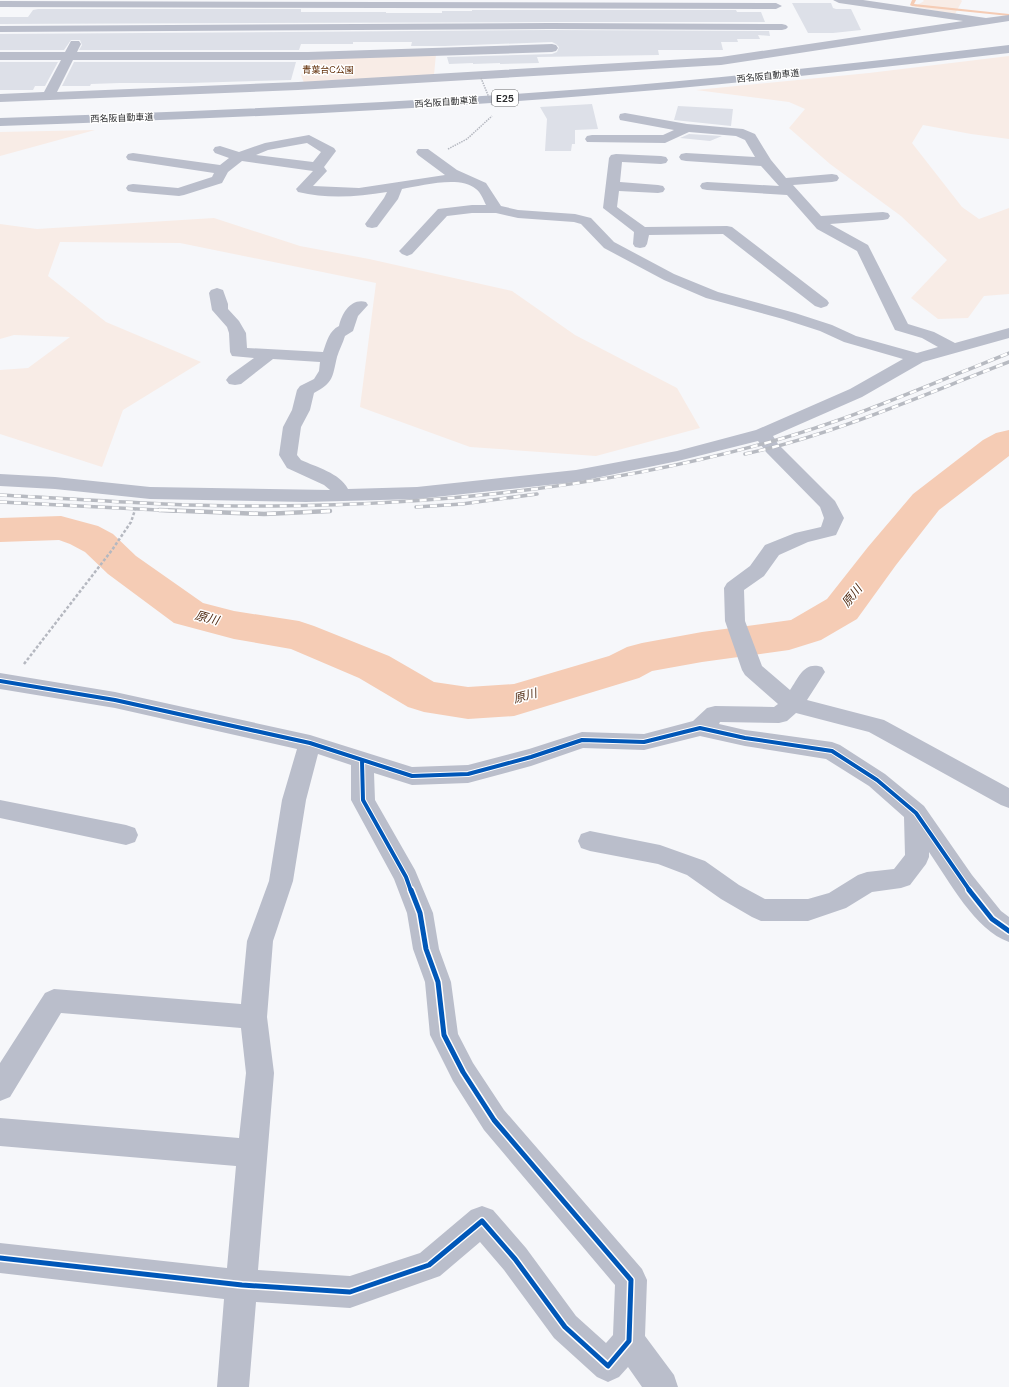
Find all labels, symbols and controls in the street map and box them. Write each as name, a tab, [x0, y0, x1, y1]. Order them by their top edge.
park label: 青葉台C公園	[302, 64, 354, 76]
street label: 西名阪自動車道	[736, 67, 800, 85]
road number: E25	[492, 90, 518, 106]
street label: 西名阪自動車道	[414, 94, 478, 110]
street label: 西名阪自動車道	[90, 111, 154, 125]
water label: 原川	[838, 580, 867, 610]
water label: 原川	[193, 607, 223, 629]
water label: 原川	[511, 685, 541, 707]

